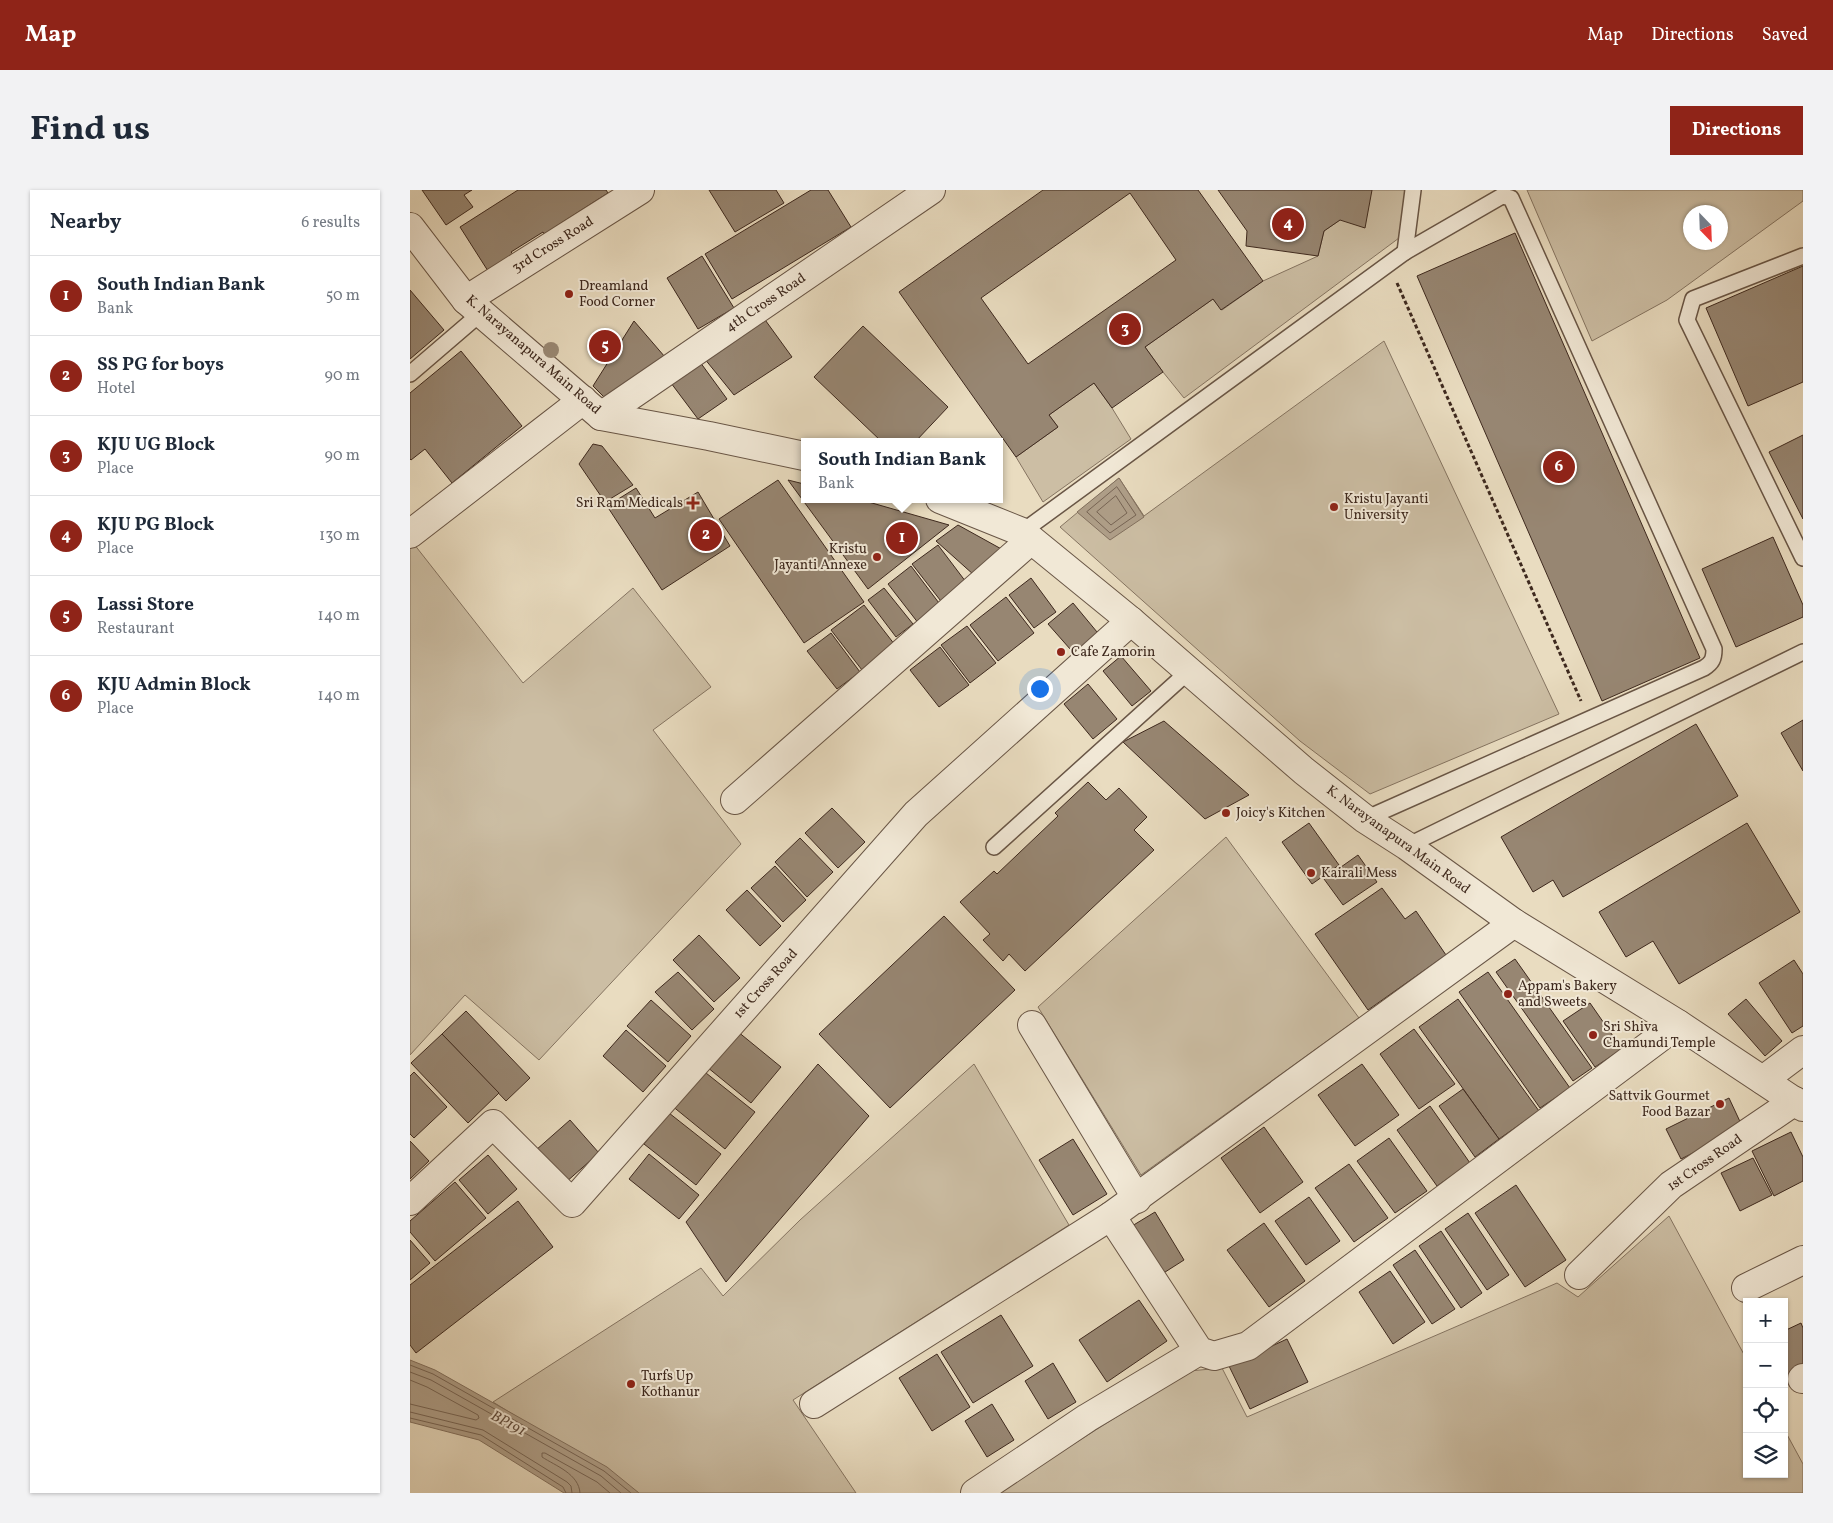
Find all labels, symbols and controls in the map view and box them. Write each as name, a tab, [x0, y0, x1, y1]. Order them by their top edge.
text: Map	[25, 18, 76, 52]
text: Map	[1587, 23, 1623, 48]
text: Directions	[1651, 23, 1734, 48]
text: Saved	[1762, 23, 1808, 48]
text: Find us	[30, 106, 150, 154]
button: Directions	[1670, 106, 1803, 155]
pin: 4	[1272, 205, 1304, 243]
north arrow	[1683, 205, 1728, 250]
text: Nearby	[50, 208, 121, 237]
text: 6 results	[301, 212, 360, 234]
street label: 3rd Cross Road	[509, 212, 597, 278]
street label: 4th Cross Road	[722, 269, 810, 337]
text: South Indian Bank	[97, 272, 265, 298]
place label: Dreamland Food Corner	[579, 277, 655, 312]
text: 1	[63, 285, 69, 307]
text: 50 m	[326, 285, 360, 307]
marker: Dreamland Food Corner	[563, 288, 575, 300]
street label: K. Narayanapura Main Road	[461, 291, 605, 419]
text: Bank	[97, 298, 133, 320]
pin: 3	[1109, 310, 1141, 348]
pin: 5	[589, 327, 621, 365]
text: SS PG for boys	[97, 352, 224, 378]
text: 2	[62, 365, 70, 387]
text: 90 m	[324, 365, 360, 387]
text: Hotel	[97, 378, 135, 400]
text: KJU UG Block	[97, 432, 215, 458]
popup	[801, 438, 1003, 503]
text: 3	[62, 445, 70, 467]
text: 90 m	[324, 445, 360, 467]
text: South Indian Bank	[818, 447, 986, 473]
pin: 6	[1543, 448, 1575, 486]
text: Place	[97, 458, 134, 480]
text: Bank	[818, 473, 854, 495]
place label: Kristu Jayanti University	[1344, 490, 1428, 525]
place label: Sri Ram Medicals	[576, 494, 683, 513]
marker: Sri Ram Medicals	[687, 497, 699, 509]
marker: Kristu Jayanti University	[1328, 501, 1340, 513]
text: KJU PG Block	[97, 512, 214, 538]
pin: 2	[690, 516, 722, 554]
pin: 1	[886, 519, 918, 557]
text: 4	[61, 525, 71, 547]
text: 130 m	[319, 525, 360, 547]
text: Place	[97, 538, 134, 560]
place label: Kristu Jayanti Annexe	[774, 540, 867, 575]
marker: Kristu Jayanti Annexe	[871, 551, 883, 563]
text: Lassi Store	[97, 592, 194, 618]
text: 5	[62, 605, 70, 627]
text: 140 m	[318, 605, 360, 627]
text: Restaurant	[97, 618, 175, 640]
place label: Cafe Zamorin	[1071, 643, 1155, 662]
marker: Cafe Zamorin	[1055, 646, 1067, 658]
text: KJU Admin Block	[97, 672, 251, 698]
your location	[1027, 676, 1053, 702]
text: 6	[62, 685, 70, 707]
text: 140 m	[318, 685, 360, 707]
text: Place	[97, 698, 134, 720]
street label: K. Narayanapura Main Road	[1322, 781, 1474, 899]
place label: Joicy's Kitchen	[1236, 804, 1325, 823]
marker: Joicy's Kitchen	[1220, 807, 1232, 819]
place label: Kairali Mess	[1321, 864, 1397, 883]
marker: Kairali Mess	[1305, 867, 1317, 879]
street label: 1st Cross Road	[729, 945, 803, 1023]
place label: Appam's Bakery and Sweets	[1518, 977, 1617, 1012]
marker: Appam's Bakery and Sweets	[1502, 988, 1514, 1000]
place label: Sri Shiva Chamundi Temple	[1603, 1018, 1716, 1053]
marker: Sri Shiva Chamundi Temple	[1587, 1029, 1599, 1041]
place label: Sattvik Gourmet Food Bazar	[1608, 1087, 1710, 1122]
marker: Sattvik Gourmet Food Bazar	[1714, 1098, 1726, 1110]
street label: 1st Cross Road	[1664, 1130, 1747, 1196]
map controls	[1743, 1298, 1788, 1478]
button: +	[1743, 1298, 1788, 1343]
button: −	[1743, 1343, 1788, 1388]
place label: Turfs Up Kothanur	[641, 1367, 700, 1402]
marker: Turfs Up Kothanur	[625, 1378, 637, 1390]
button: locate	[1743, 1388, 1788, 1433]
water label: BP191	[487, 1406, 529, 1442]
button: layers	[1743, 1433, 1788, 1478]

